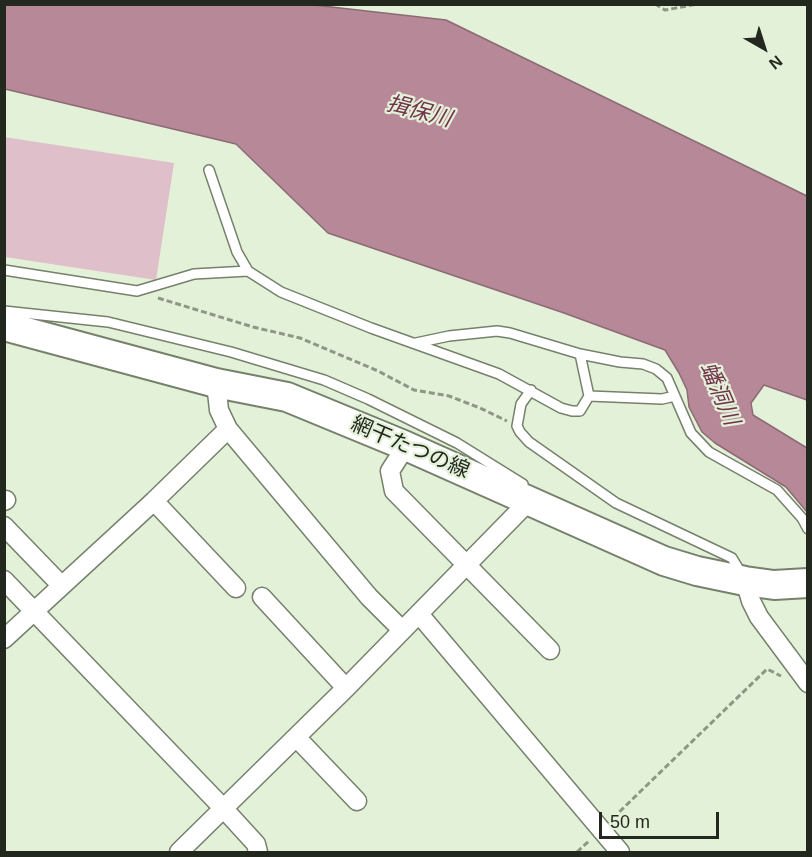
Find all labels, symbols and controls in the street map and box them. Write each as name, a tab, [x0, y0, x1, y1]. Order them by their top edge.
north arrow	[734, 18, 794, 78]
text: N	[766, 52, 785, 73]
water label: 揖保川	[384, 91, 454, 133]
water label: 蟠洞川	[694, 358, 744, 430]
street label: 網干たつの線	[347, 412, 473, 484]
scale bar	[602, 800, 722, 838]
text: 50 m	[610, 812, 650, 832]

